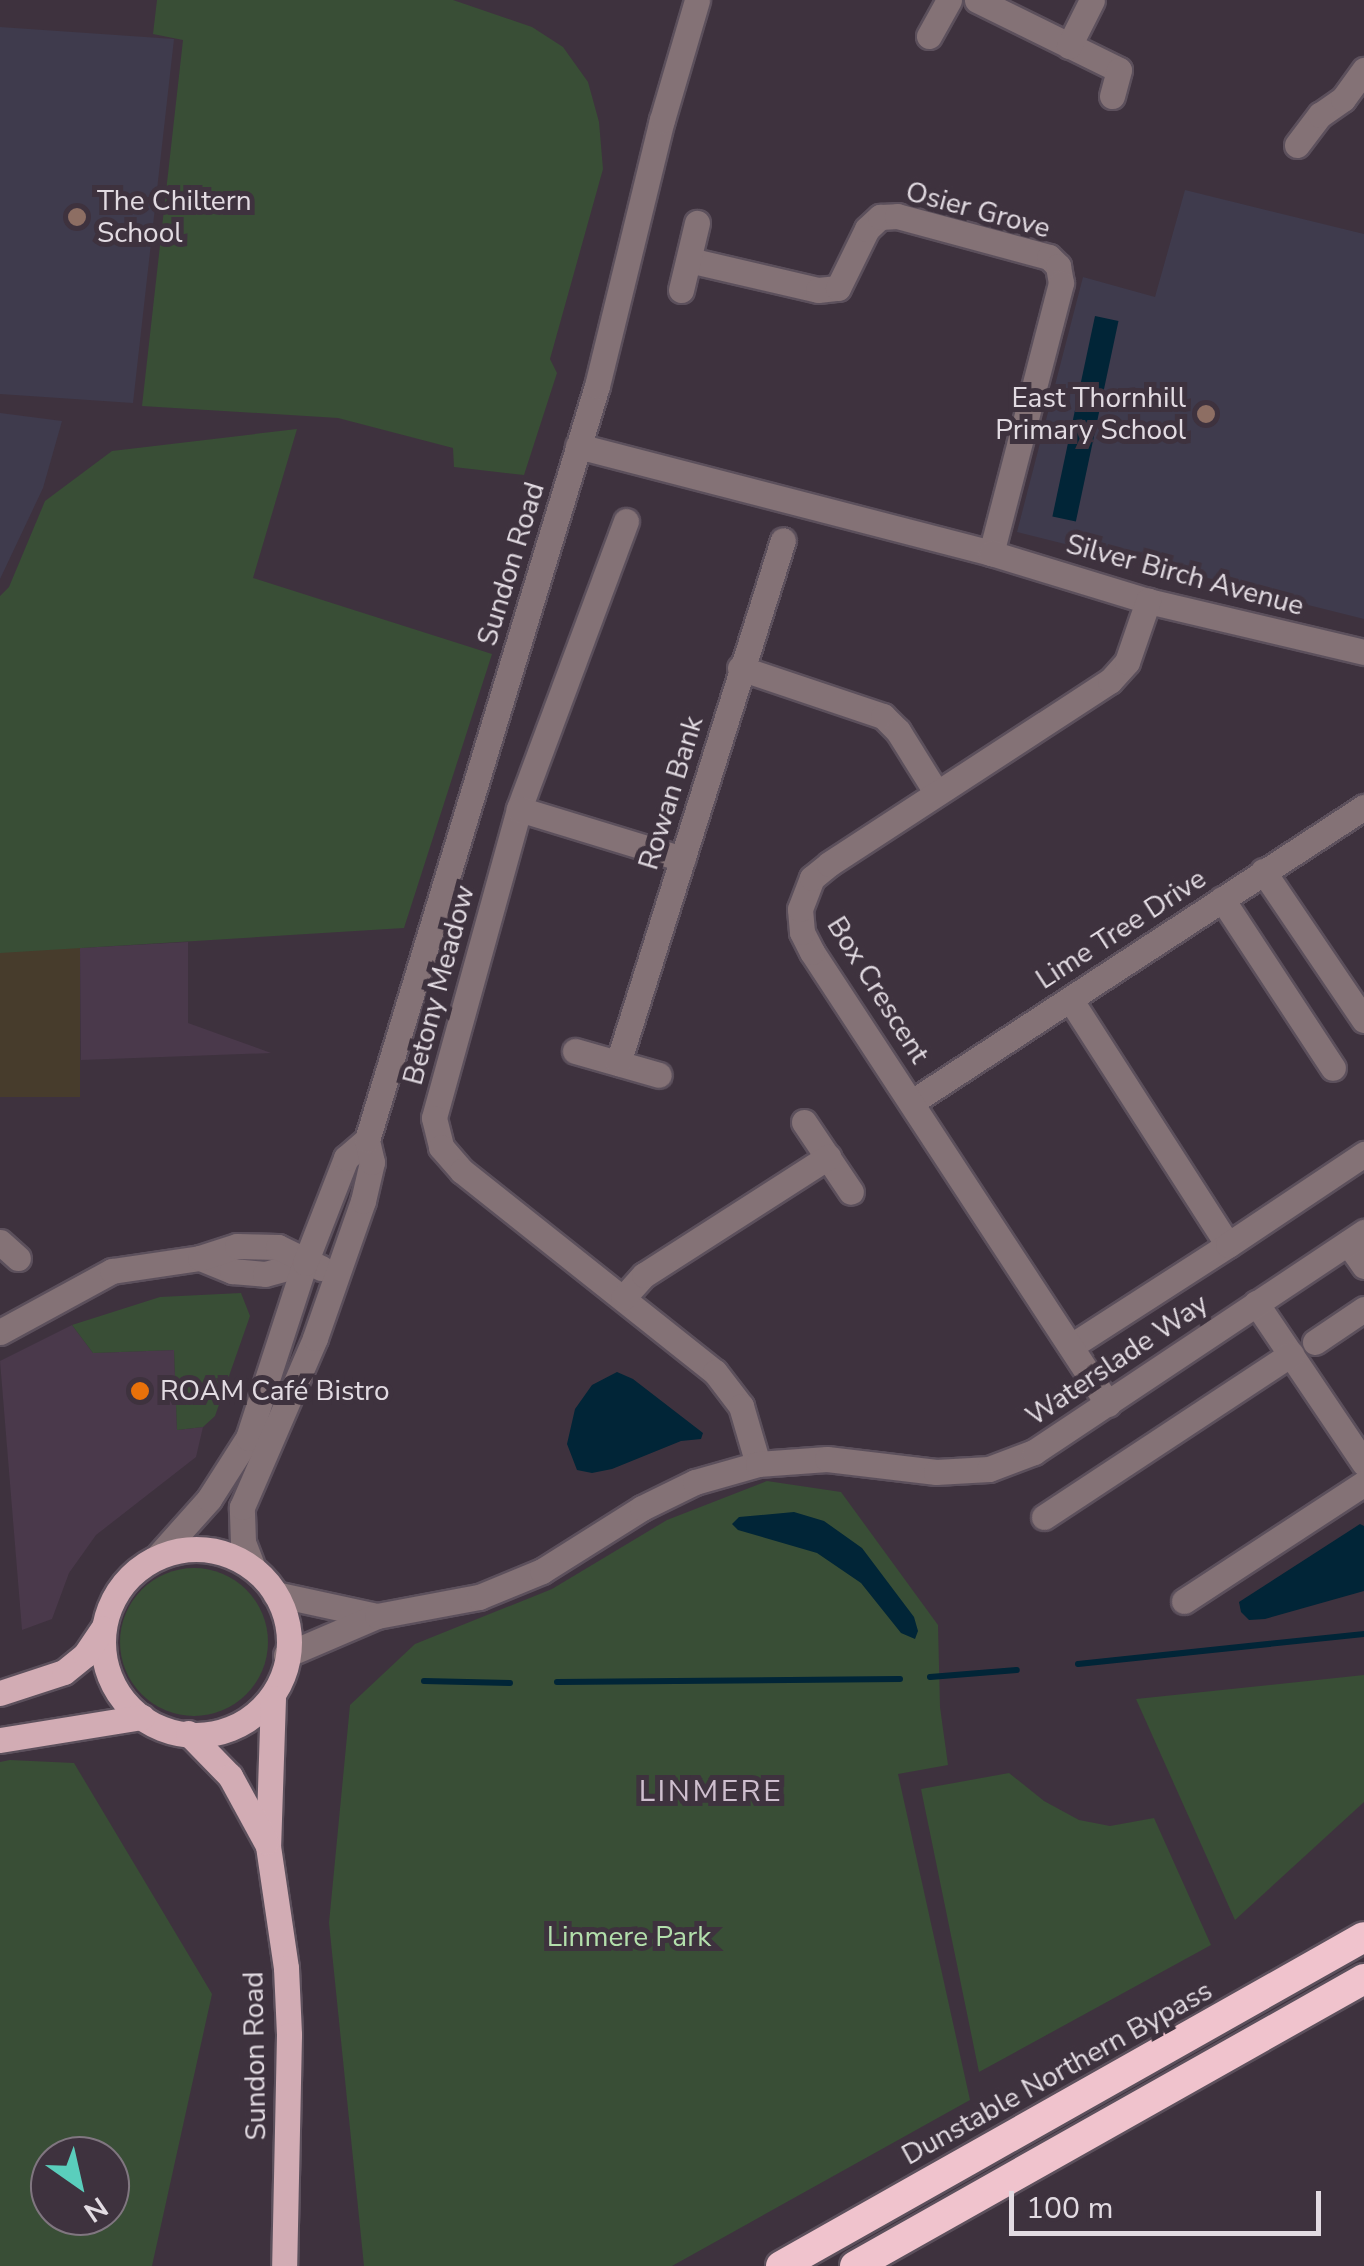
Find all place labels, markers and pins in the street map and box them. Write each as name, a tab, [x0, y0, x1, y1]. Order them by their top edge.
place label: The Chiltern School	[97, 184, 252, 250]
marker: The Chiltern School	[66, 206, 88, 228]
place label: East Thornhill Primary School	[995, 381, 1186, 447]
marker: East Thornhill Primary School	[1195, 403, 1217, 425]
place label: ROAM Café Bistro	[160, 1374, 389, 1408]
marker: ROAM Café Bistro	[129, 1380, 151, 1402]

